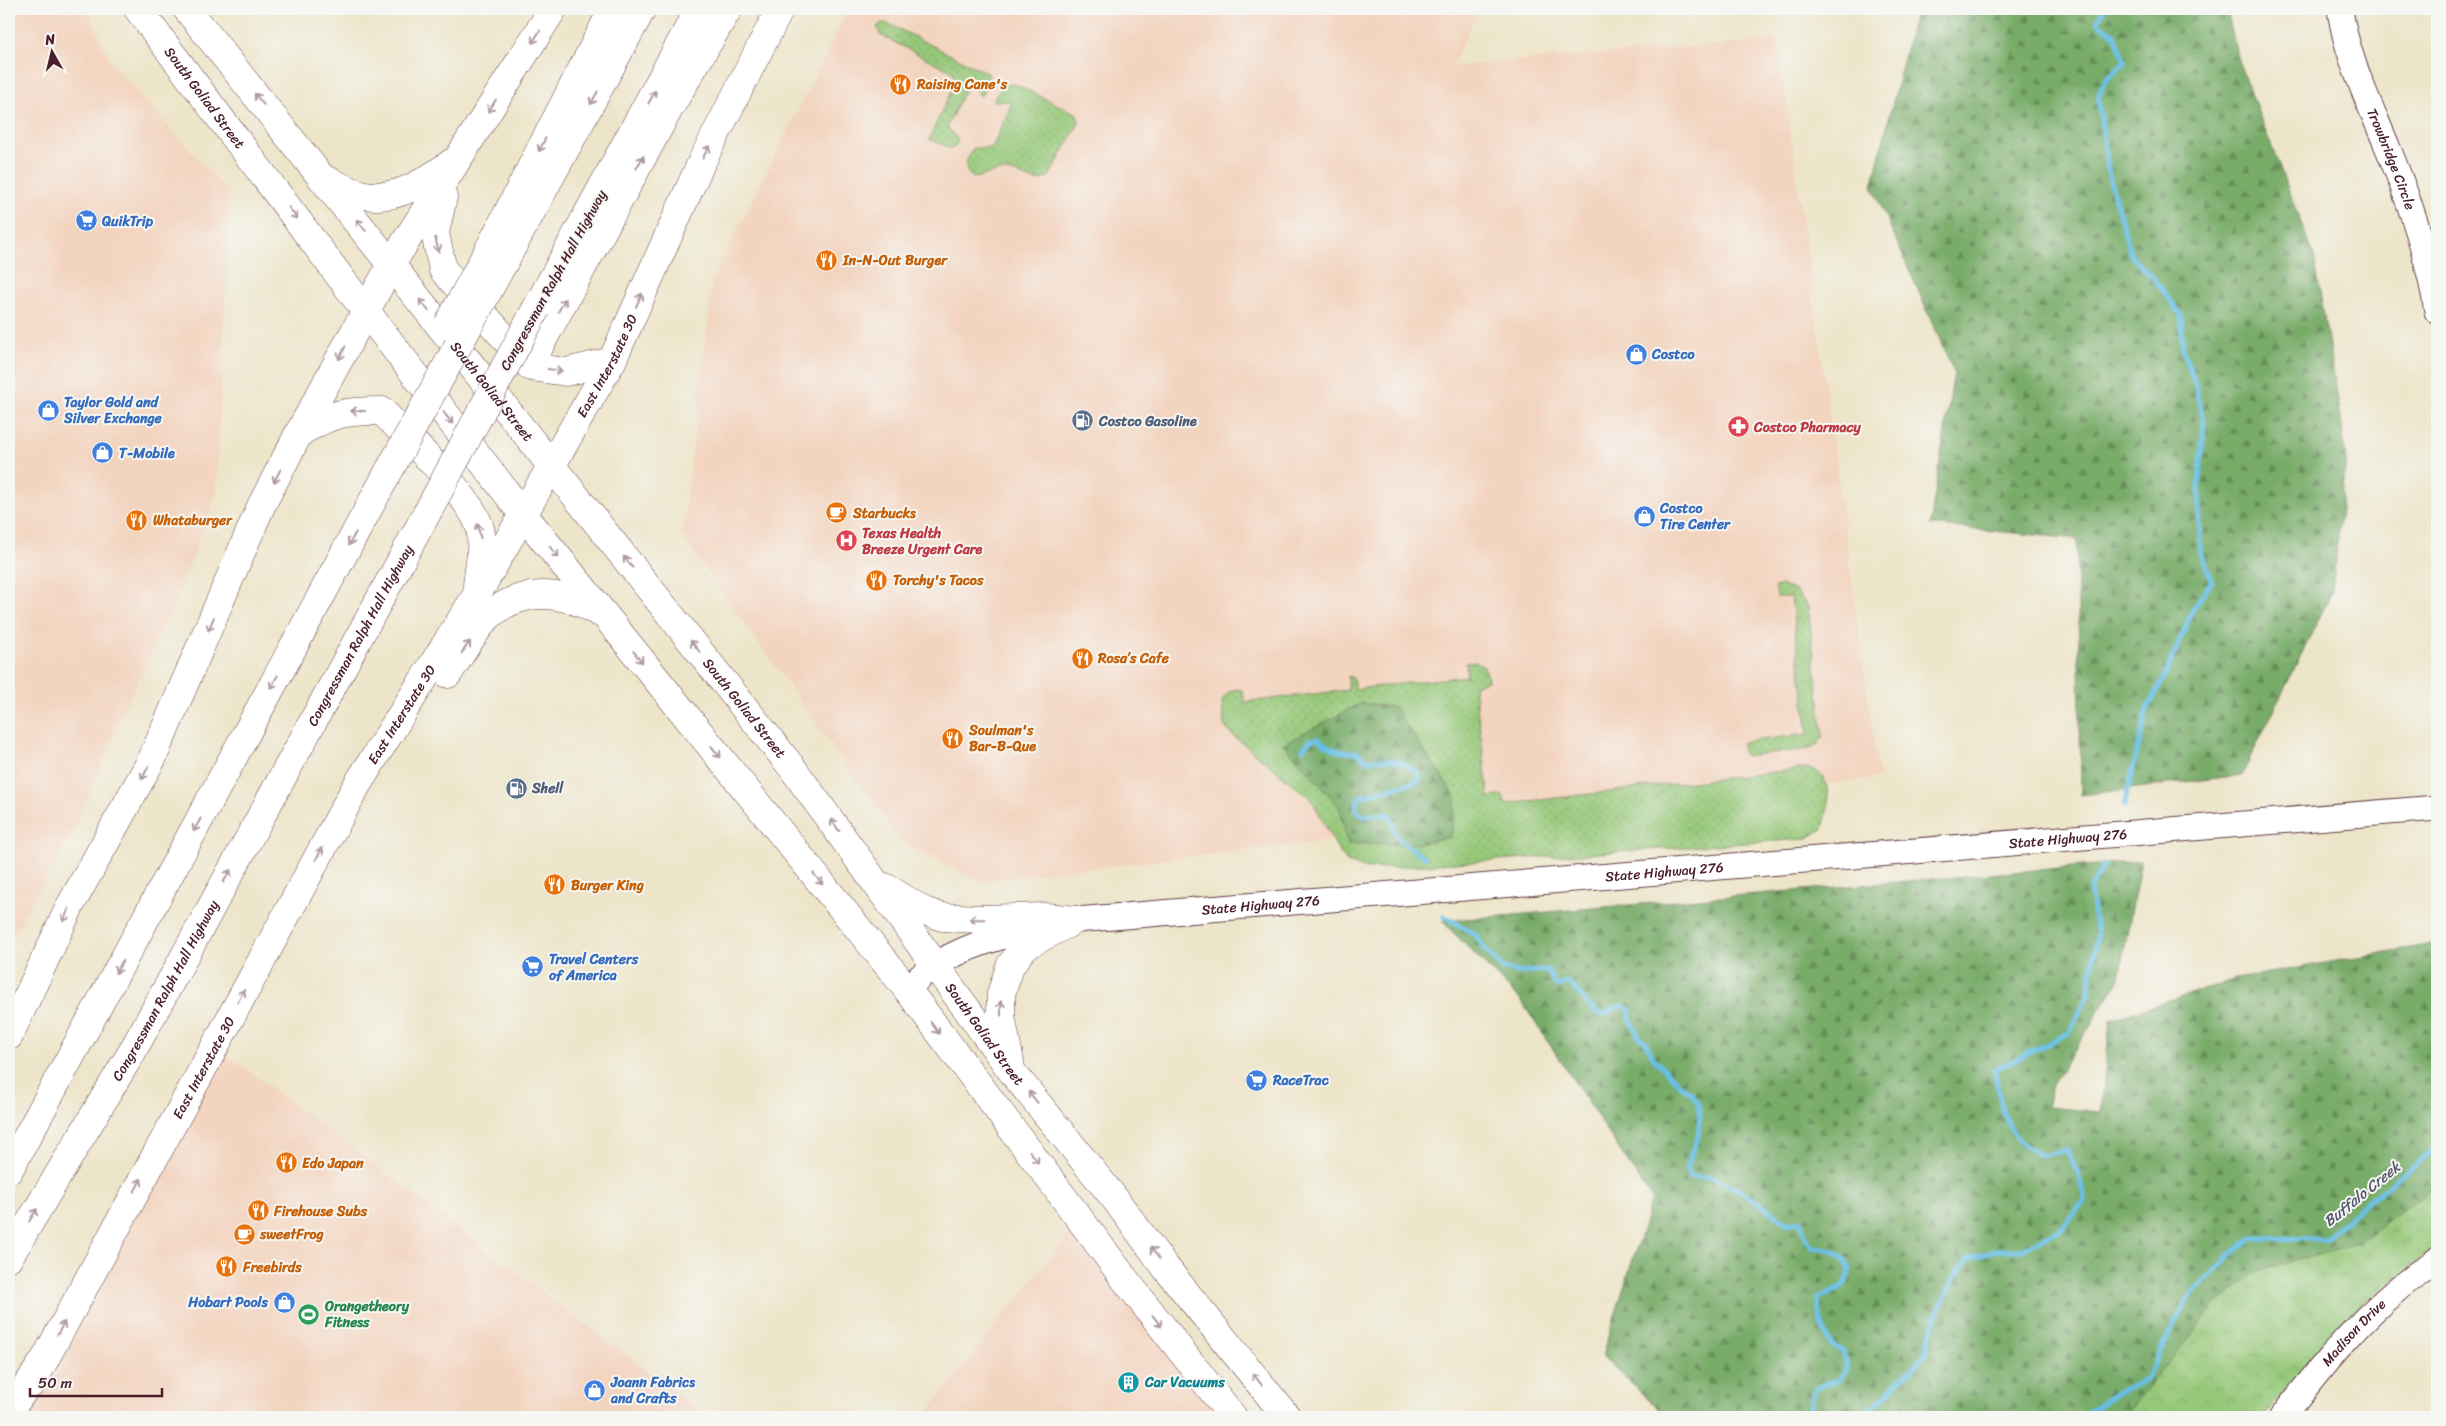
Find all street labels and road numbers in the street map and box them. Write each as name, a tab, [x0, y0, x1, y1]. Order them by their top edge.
street label: South Goliad Street	[157, 41, 251, 155]
street label: Trowbridge Circle	[2359, 104, 2422, 213]
street label: Congressman Ralph Hall Highway	[493, 184, 614, 375]
street label: East Interstate 30	[570, 310, 645, 422]
street label: South Goliad Street	[443, 336, 540, 447]
street label: Congressman Ralph Hall Highway	[301, 539, 421, 731]
street label: South Goliad Street	[696, 652, 792, 764]
street label: East Interstate 30	[361, 660, 443, 770]
street label: State Highway 276	[2008, 822, 2128, 856]
street label: State Highway 276	[1604, 855, 1725, 889]
street label: State Highway 276	[1200, 888, 1321, 923]
street label: Congressman Ralph Hall Highway	[105, 895, 226, 1086]
street label: South Goliad Street	[938, 977, 1031, 1091]
street label: East Interstate 30	[166, 1012, 242, 1124]
street label: Madison Drive	[2315, 1293, 2392, 1372]

